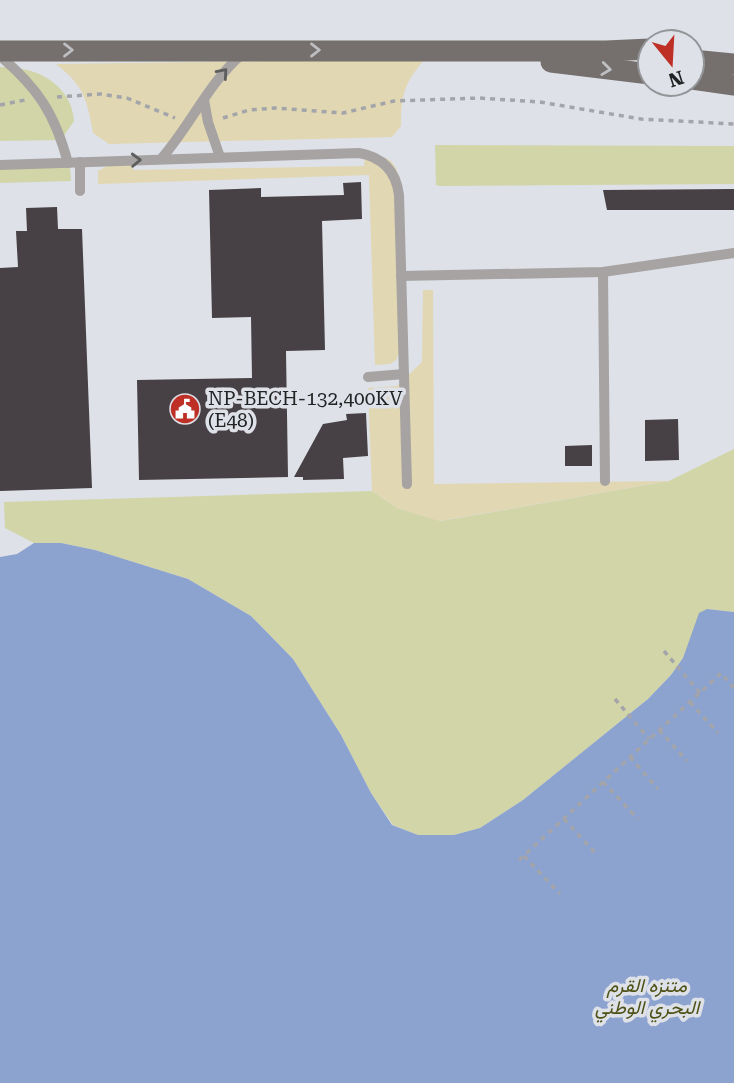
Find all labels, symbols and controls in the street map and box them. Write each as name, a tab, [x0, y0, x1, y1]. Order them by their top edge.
north arrow	[636, 28, 706, 98]
one-way arrow	[63, 42, 74, 58]
one-way arrow	[310, 42, 320, 58]
one-way arrow	[600, 61, 612, 76]
text: N	[665, 65, 687, 92]
one-way arrow	[215, 69, 227, 82]
one-way arrow	[131, 153, 142, 168]
place label: NP-BECH-132,400KV (E48)	[208, 387, 403, 432]
public building icon: NP-BECH-132,400KV (E48)	[168, 392, 202, 426]
park label: متنزه القرم البحري الوطني	[595, 974, 702, 1023]

